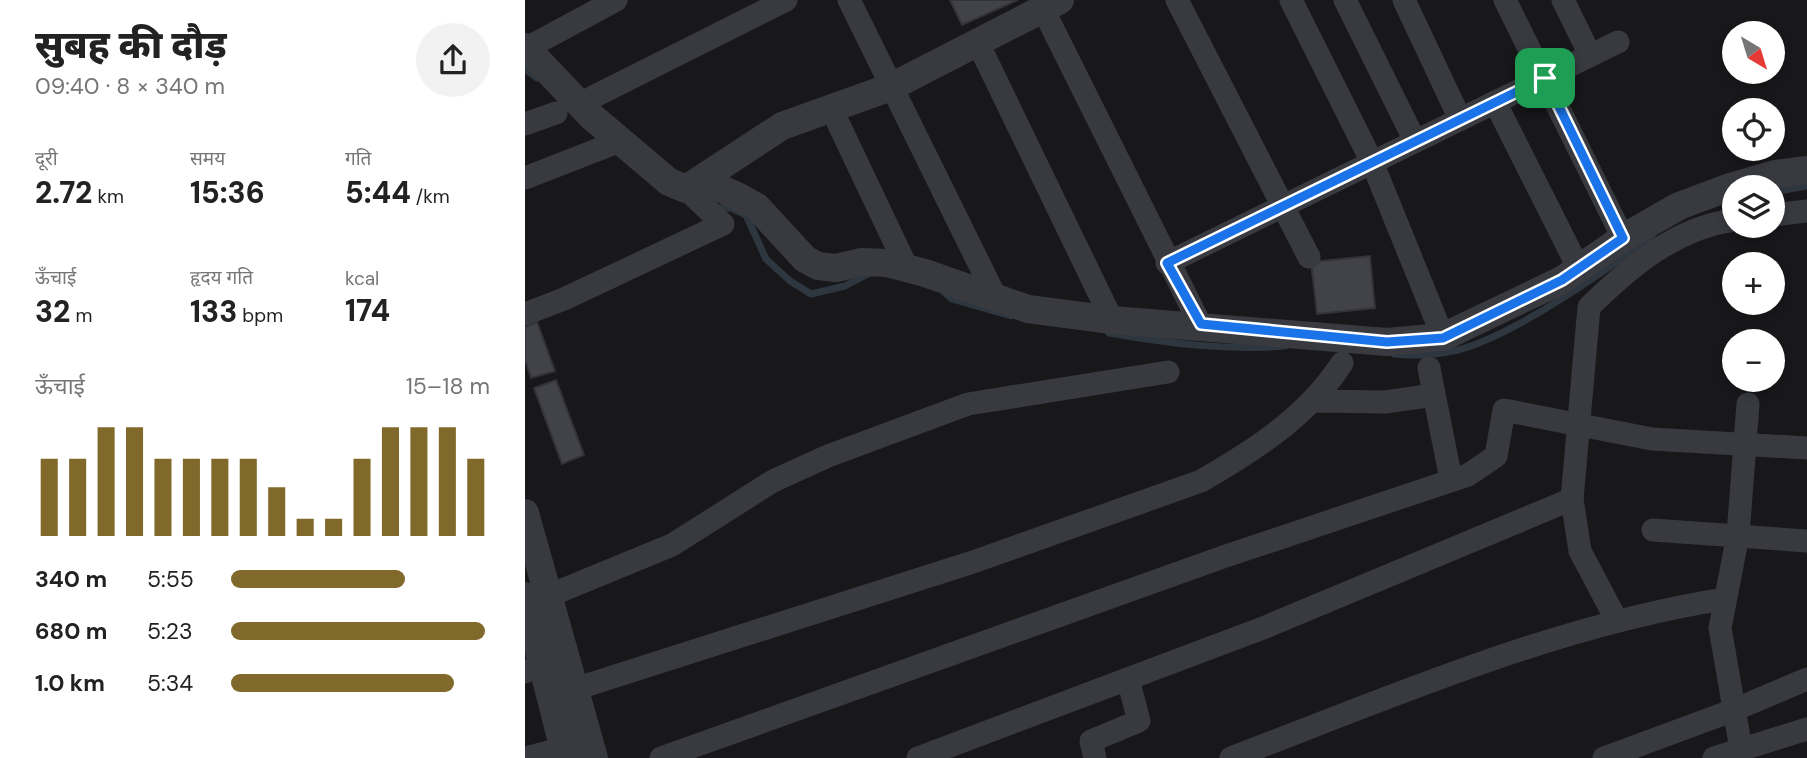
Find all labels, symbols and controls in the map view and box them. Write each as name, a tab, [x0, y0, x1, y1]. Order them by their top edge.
text: सुबह की दौड़	[35, 20, 227, 70]
north arrow	[1722, 21, 1785, 84]
map controls	[1722, 21, 1785, 392]
button: share	[416, 23, 490, 97]
pin	[1515, 48, 1575, 108]
icon: arrive	[1526, 59, 1564, 97]
text: 09:40 · 8 × 340 m	[35, 71, 225, 101]
button: locate	[1722, 98, 1785, 161]
text: दूरी	[35, 146, 58, 171]
text: समय	[190, 146, 225, 171]
text: गति	[345, 146, 371, 171]
text: 2.72	[35, 173, 92, 212]
text: 15:36	[190, 173, 265, 212]
text: 5:44	[345, 173, 411, 212]
button: layers	[1722, 175, 1785, 238]
text: km	[92, 184, 124, 209]
text: /km	[411, 184, 450, 209]
button: +	[1722, 252, 1785, 315]
text: ऊँचाई	[35, 265, 76, 290]
text: हृदय गति	[190, 265, 253, 290]
text: kcal	[345, 266, 379, 291]
text: 174	[345, 291, 390, 330]
text: 32	[35, 292, 70, 331]
text: 133	[190, 292, 237, 331]
text: m	[70, 303, 92, 328]
text: bpm	[237, 303, 283, 328]
button: −	[1722, 329, 1785, 392]
text: ऊँचाई	[35, 371, 85, 401]
text: 15–18 m	[406, 371, 490, 401]
text: 340 m	[35, 564, 107, 594]
text: 5:55	[147, 564, 194, 594]
text: 680 m	[35, 616, 107, 646]
text: 5:23	[147, 616, 193, 646]
text: 1.0 km	[35, 668, 105, 698]
text: 5:34	[147, 668, 193, 698]

